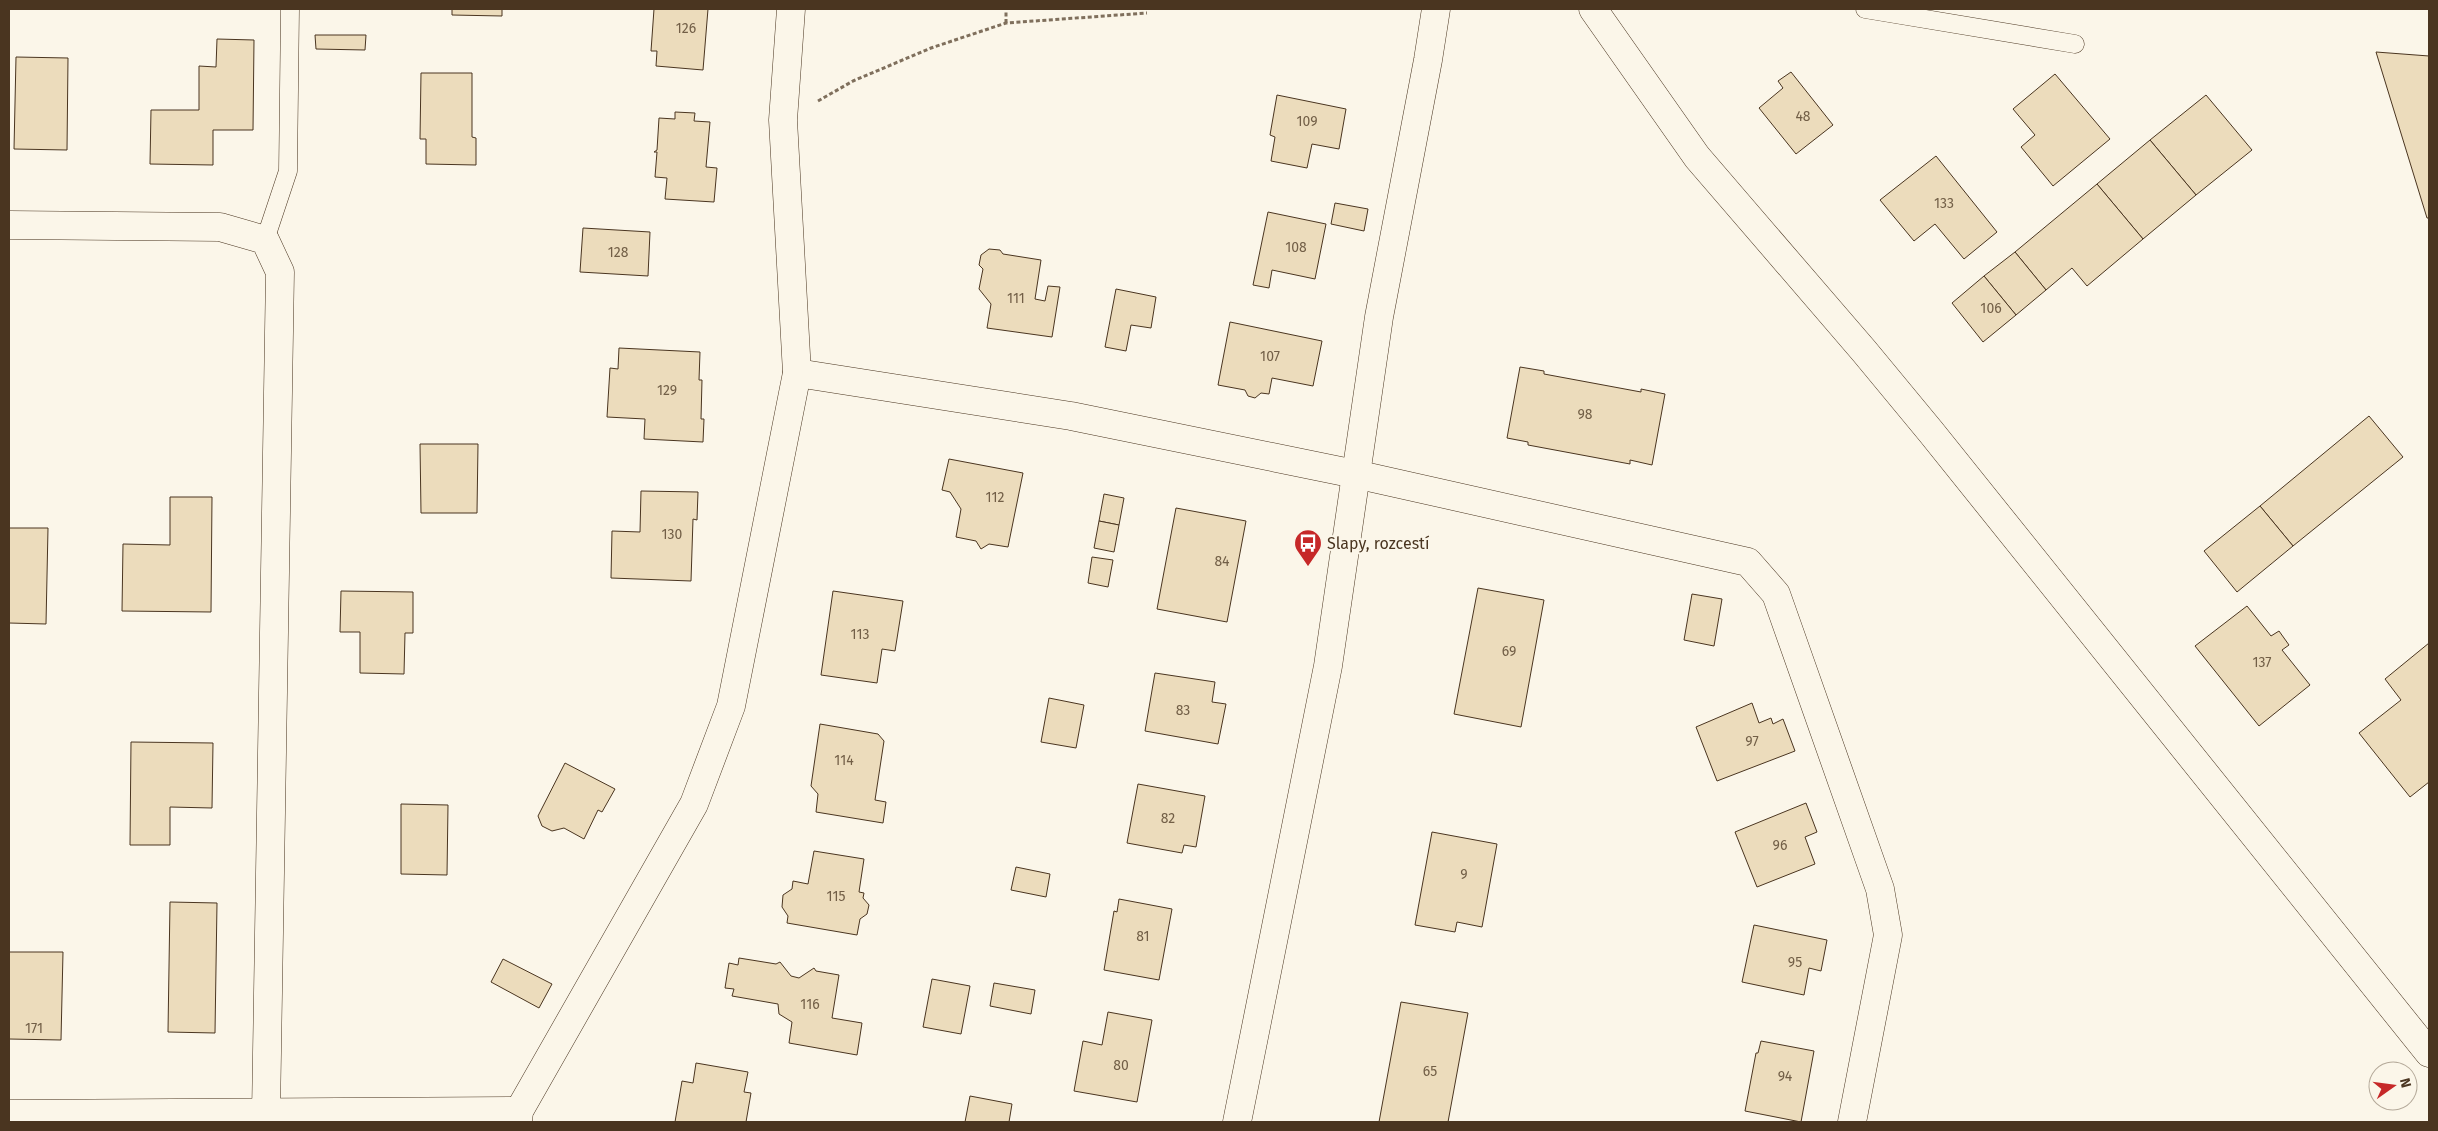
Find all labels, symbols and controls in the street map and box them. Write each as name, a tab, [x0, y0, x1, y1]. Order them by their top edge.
house number: 126	[676, 20, 696, 37]
house number: 48	[1795, 108, 1811, 125]
house number: 109	[1296, 113, 1318, 130]
house number: 133	[1934, 195, 1954, 212]
house number: 108	[1285, 239, 1307, 256]
house number: 128	[608, 244, 629, 261]
house number: 111	[1007, 290, 1025, 307]
house number: 106	[1980, 300, 2002, 317]
house number: 107	[1260, 348, 1280, 365]
house number: 129	[657, 382, 677, 399]
house number: 98	[1577, 406, 1593, 423]
house number: 112	[986, 489, 1004, 506]
house number: 130	[662, 526, 683, 543]
bus stop icon: Slapy, rozcestí	[1293, 528, 1323, 567]
place label: Slapy, rozcestí	[1327, 534, 1430, 553]
house number: 84	[1214, 553, 1230, 570]
house number: 113	[851, 626, 869, 643]
house number: 69	[1502, 643, 1516, 660]
house number: 137	[2252, 654, 2272, 671]
house number: 83	[1176, 702, 1190, 719]
house number: 97	[1745, 733, 1759, 750]
house number: 114	[834, 752, 854, 769]
house number: 82	[1161, 810, 1175, 827]
house number: 96	[1773, 837, 1787, 854]
house number: 9	[1460, 866, 1468, 883]
house number: 115	[827, 888, 845, 905]
house number: 81	[1136, 928, 1150, 945]
house number: 95	[1788, 954, 1802, 971]
house number: 116	[800, 996, 820, 1013]
house number: 171	[25, 1020, 43, 1037]
house number: 80	[1113, 1057, 1129, 1074]
north arrow	[2368, 1061, 2418, 1111]
house number: 65	[1423, 1063, 1437, 1080]
house number: 94	[1778, 1068, 1793, 1085]
text: N	[2396, 1076, 2415, 1090]

